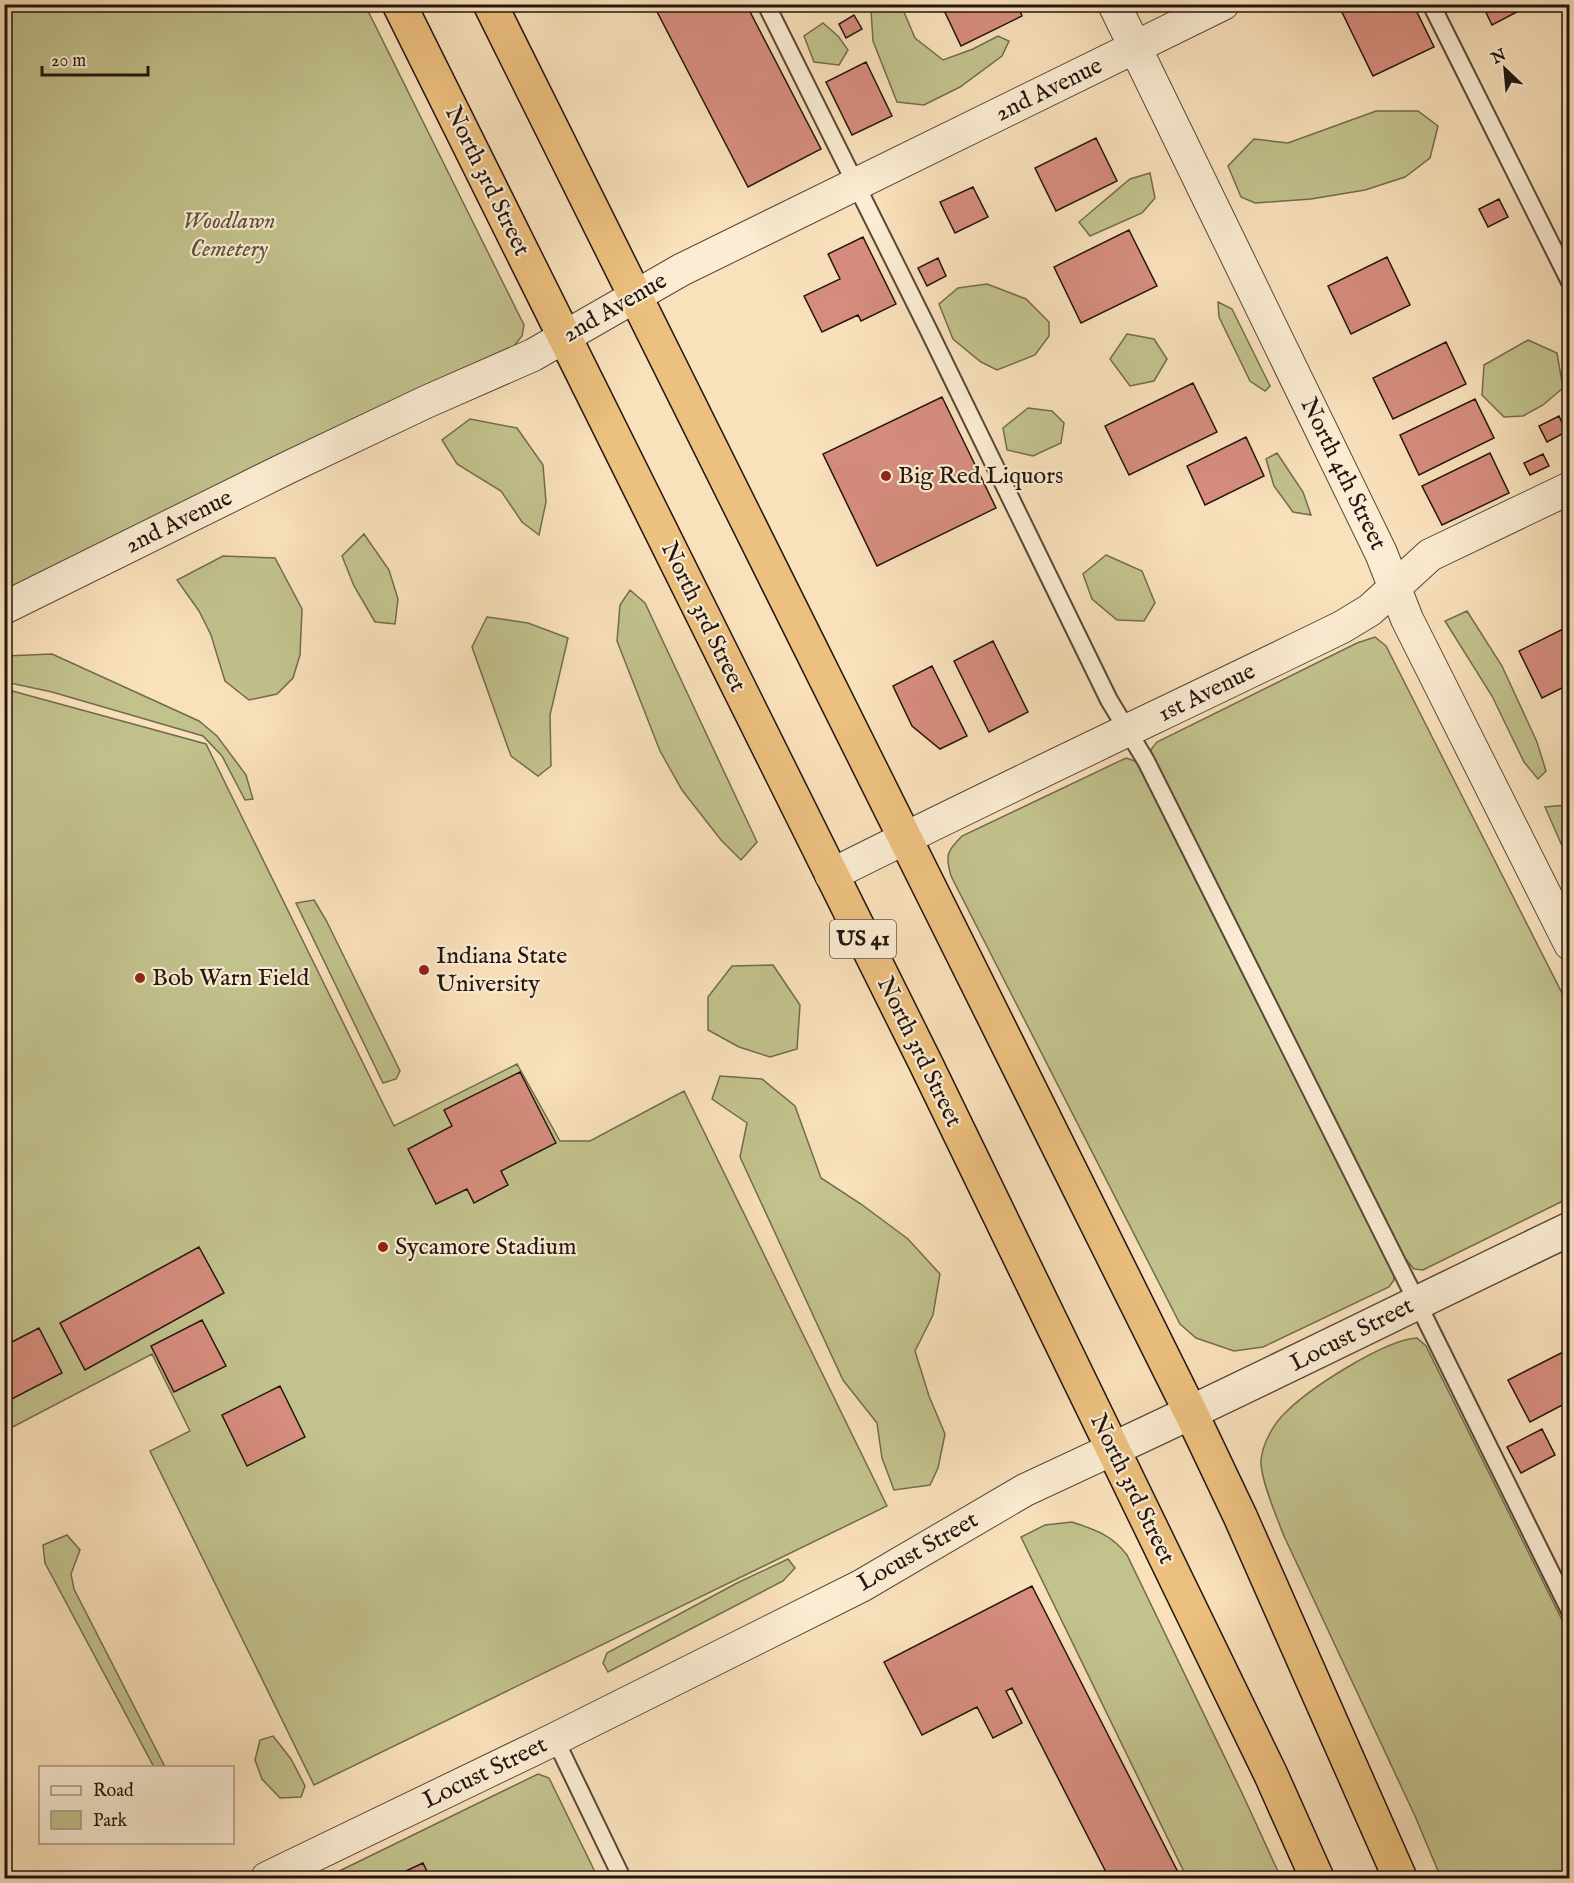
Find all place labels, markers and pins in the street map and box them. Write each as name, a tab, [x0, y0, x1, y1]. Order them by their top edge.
place label: Big Red Liquors	[898, 461, 1063, 492]
marker: Big Red Liquors	[879, 469, 893, 483]
place label: Indiana State University	[436, 941, 567, 1000]
place label: Bob Warn Field	[152, 963, 310, 994]
marker: Indiana State University	[417, 963, 431, 977]
marker: Bob Warn Field	[133, 971, 147, 985]
place label: Sycamore Stadium	[395, 1232, 577, 1263]
marker: Sycamore Stadium	[376, 1240, 390, 1254]

